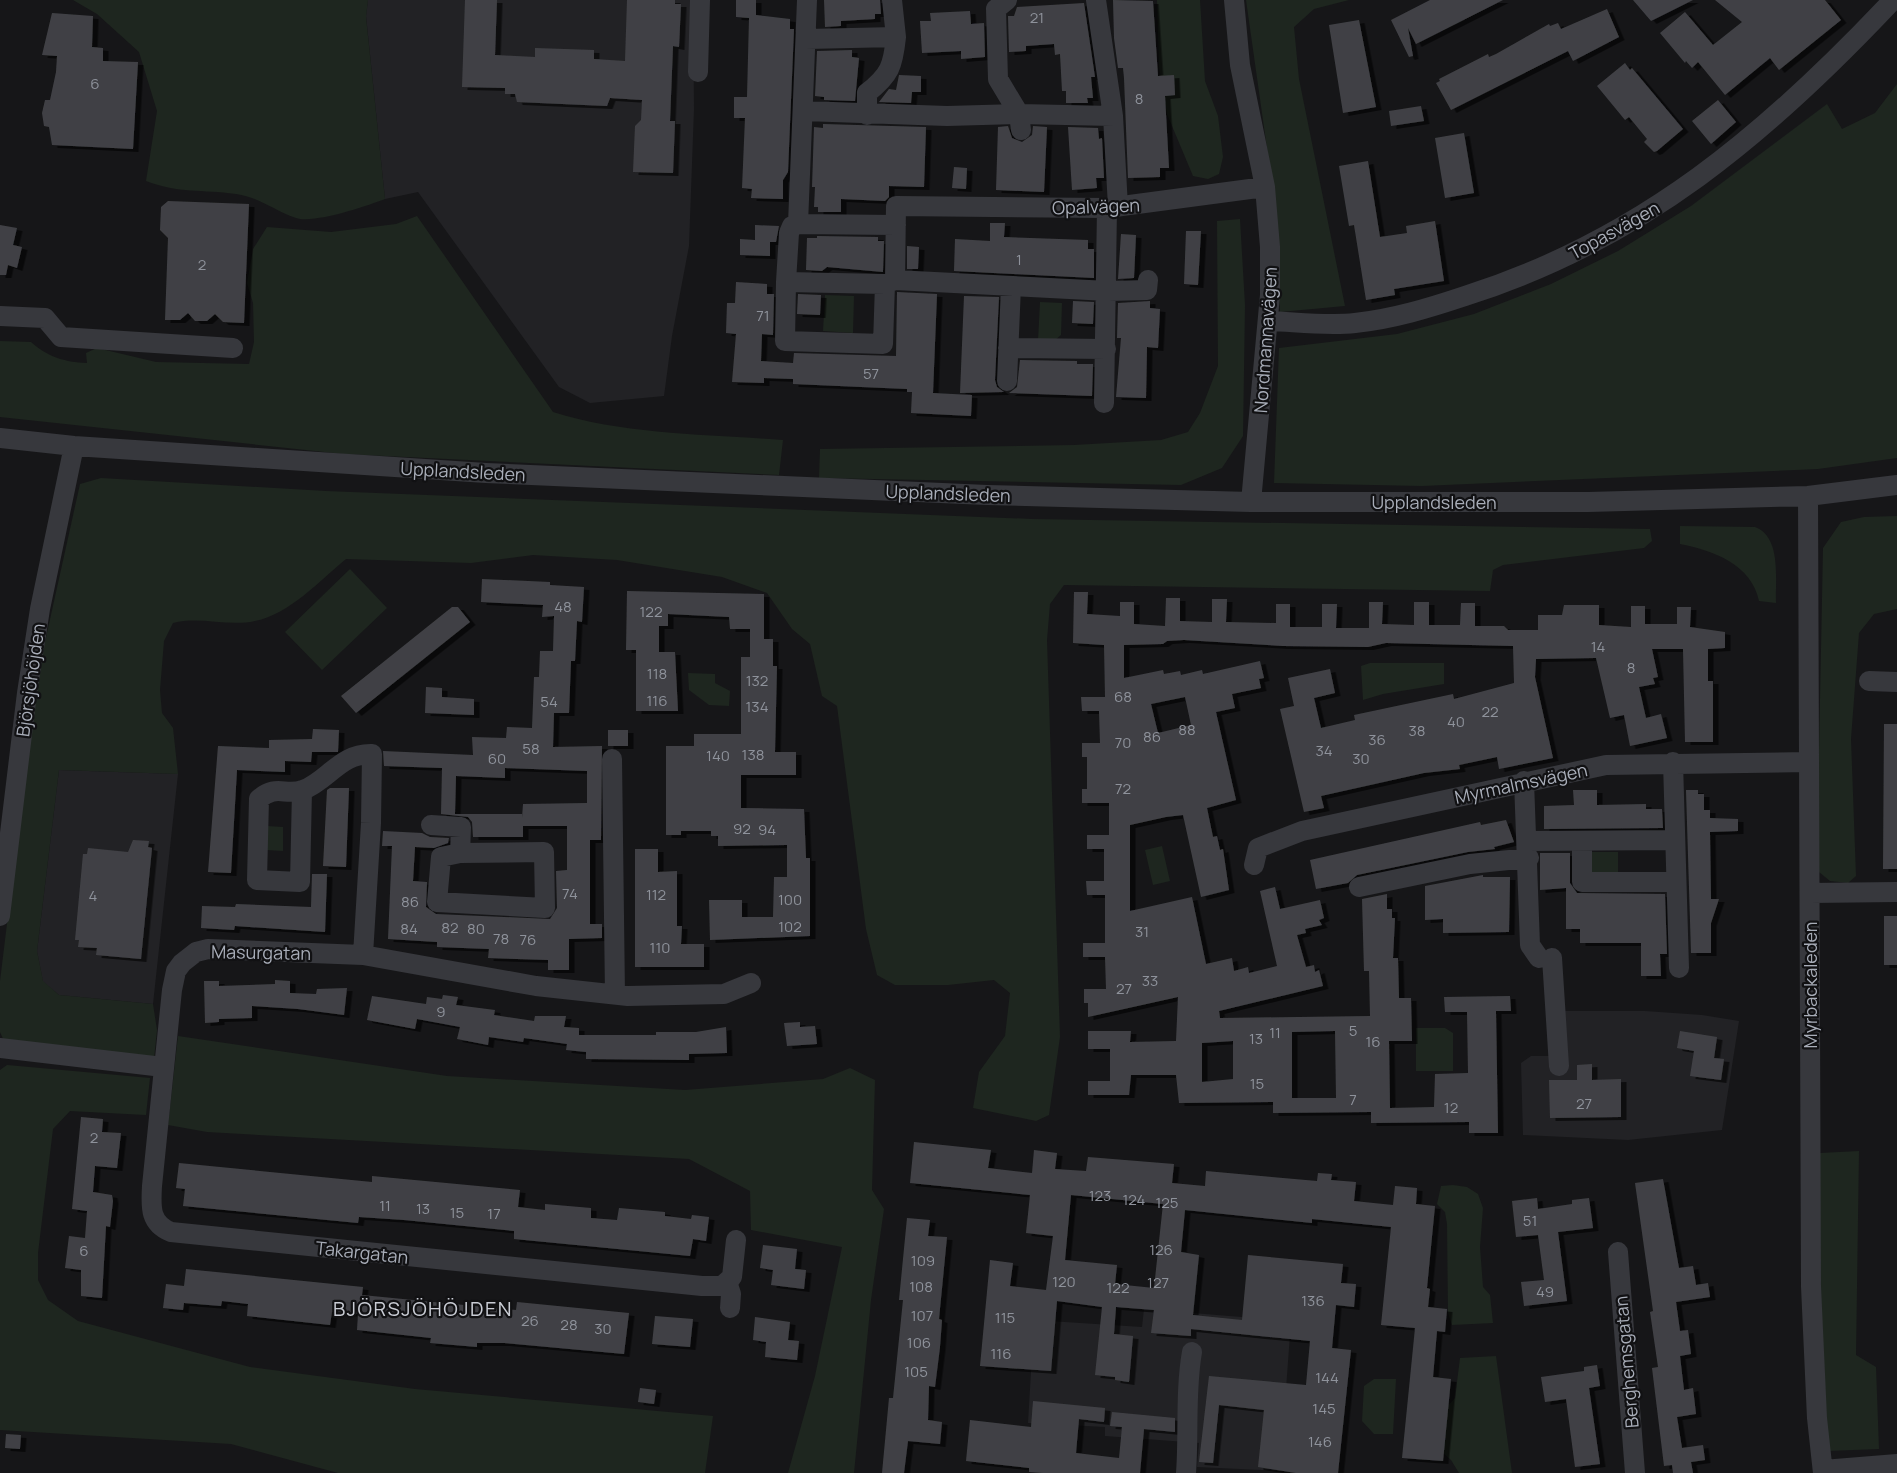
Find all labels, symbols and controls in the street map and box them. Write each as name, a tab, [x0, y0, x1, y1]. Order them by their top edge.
house number: 21	[1030, 7, 1044, 28]
house number: 6	[90, 73, 100, 94]
house number: 8	[1135, 88, 1143, 109]
street label: Opalvägen	[1052, 192, 1140, 220]
street label: Topasvägen	[1564, 195, 1664, 265]
house number: 1	[1016, 249, 1022, 270]
house number: 2	[198, 254, 206, 275]
street label: Nordmannavägen	[1248, 266, 1282, 414]
house number: 71	[756, 305, 770, 326]
house number: 57	[863, 363, 879, 384]
street label: Upplandsleden	[400, 456, 526, 486]
street label: Upplandsleden	[885, 479, 1011, 507]
street label: Upplandsleden	[1371, 490, 1497, 514]
house number: 48	[554, 596, 572, 617]
house number: 122	[640, 601, 662, 622]
street label: Björsjöhöjden	[10, 622, 50, 738]
house number: 14	[1591, 636, 1605, 657]
house number: 8	[1627, 657, 1635, 678]
house number: 118	[647, 663, 667, 684]
house number: 132	[746, 670, 768, 691]
house number: 68	[1114, 686, 1132, 707]
house number: 116	[646, 690, 668, 711]
house number: 54	[540, 691, 558, 712]
house number: 134	[746, 696, 769, 717]
house number: 22	[1481, 701, 1499, 722]
house number: 40	[1447, 711, 1465, 732]
house number: 88	[1178, 719, 1196, 740]
house number: 38	[1408, 720, 1426, 741]
house number: 86	[1143, 726, 1161, 747]
house number: 36	[1368, 729, 1386, 750]
house number: 70	[1115, 732, 1131, 753]
house number: 58	[522, 738, 540, 759]
house number: 34	[1315, 740, 1333, 761]
house number: 138	[742, 744, 764, 765]
house number: 140	[706, 745, 730, 766]
house number: 60	[488, 748, 506, 769]
house number: 30	[1352, 748, 1370, 769]
street label: Myrmalmsvägen	[1452, 757, 1590, 809]
house number: 72	[1115, 778, 1131, 799]
house number: 92	[733, 818, 751, 839]
house number: 94	[758, 819, 776, 840]
house number: 74	[562, 883, 578, 904]
house number: 112	[646, 884, 666, 905]
house number: 4	[89, 885, 98, 906]
house number: 100	[778, 889, 802, 910]
house number: 86	[401, 891, 419, 912]
house number: 102	[778, 916, 802, 937]
house number: 82	[441, 917, 459, 938]
house number: 84	[400, 918, 418, 939]
house number: 80	[467, 918, 485, 939]
house number: 31	[1135, 921, 1149, 942]
street label: Myrbackaleden	[1798, 922, 1822, 1049]
house number: 78	[493, 928, 509, 949]
house number: 76	[520, 929, 536, 950]
house number: 110	[650, 937, 670, 958]
street label: Masurgatan	[211, 939, 311, 965]
house number: 33	[1142, 970, 1158, 991]
house number: 27	[1116, 978, 1132, 999]
house number: 9	[436, 1001, 446, 1022]
house number: 5	[1349, 1020, 1357, 1041]
house number: 11	[1269, 1022, 1281, 1043]
house number: 13	[1249, 1028, 1263, 1049]
house number: 16	[1365, 1031, 1381, 1052]
house number: 15	[1250, 1073, 1264, 1094]
house number: 7	[1349, 1089, 1357, 1110]
house number: 27	[1576, 1093, 1592, 1114]
house number: 12	[1444, 1097, 1458, 1118]
house number: 2	[90, 1127, 98, 1148]
house number: 123	[1089, 1185, 1111, 1206]
house number: 124	[1123, 1189, 1146, 1210]
house number: 125	[1155, 1192, 1179, 1213]
house number: 11	[379, 1195, 391, 1216]
house number: 13	[416, 1198, 430, 1219]
house number: 15	[450, 1202, 464, 1223]
house number: 17	[487, 1203, 501, 1224]
house number: 51	[1523, 1210, 1537, 1231]
street label: Takargatan	[314, 1235, 410, 1269]
house number: 126	[1149, 1239, 1173, 1260]
house number: 6	[79, 1240, 89, 1261]
house number: 109	[911, 1250, 935, 1271]
house number: 120	[1052, 1271, 1076, 1292]
house number: 127	[1147, 1272, 1169, 1293]
house number: 108	[909, 1276, 933, 1297]
house number: 122	[1107, 1277, 1129, 1298]
house number: 49	[1536, 1281, 1554, 1302]
house number: 136	[1301, 1290, 1325, 1311]
district label: BJÖRSJÖHÖJDEN	[333, 1295, 513, 1322]
street label: Berghemsgatan	[1608, 1295, 1644, 1429]
house number: 107	[911, 1305, 933, 1326]
house number: 115	[995, 1307, 1015, 1328]
house number: 26	[521, 1310, 539, 1331]
house number: 28	[560, 1314, 578, 1335]
house number: 30	[594, 1318, 612, 1339]
house number: 106	[907, 1332, 931, 1353]
house number: 116	[990, 1343, 1012, 1364]
house number: 105	[904, 1361, 928, 1382]
house number: 144	[1315, 1367, 1339, 1388]
house number: 145	[1312, 1398, 1336, 1419]
house number: 146	[1308, 1431, 1332, 1452]

